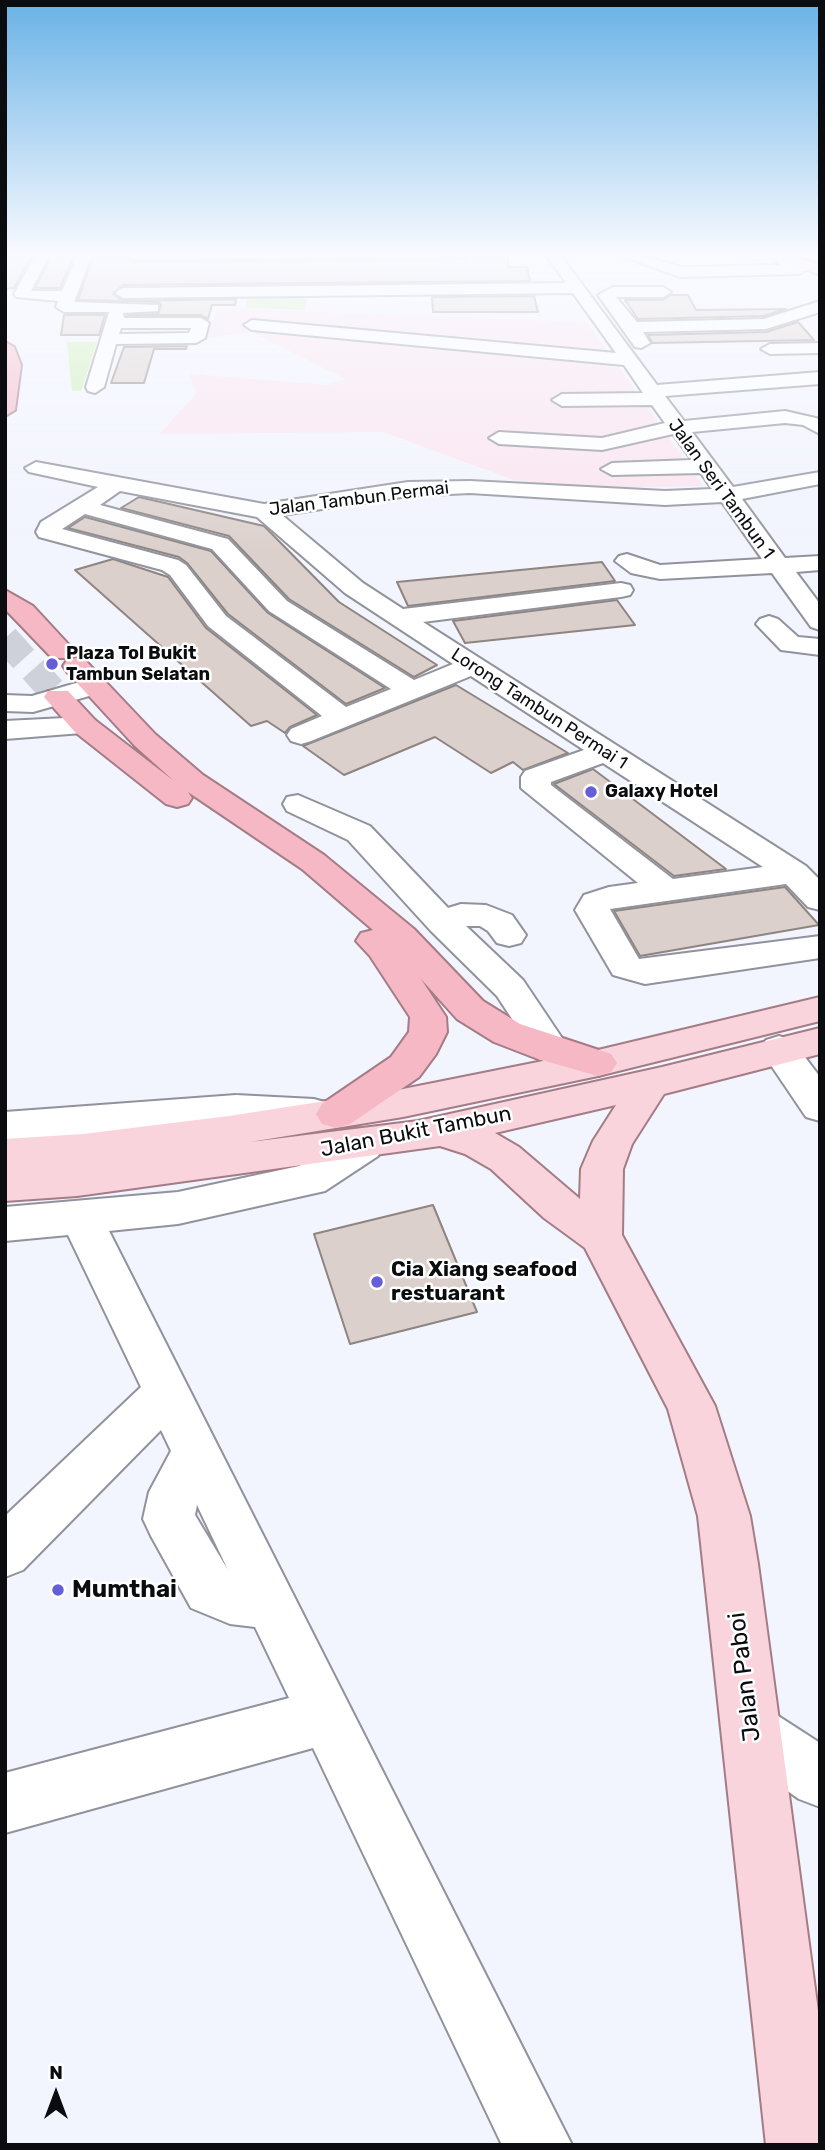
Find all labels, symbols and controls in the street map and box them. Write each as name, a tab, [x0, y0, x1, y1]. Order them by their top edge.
street label: Jalan Seri Tambun 1	[663, 415, 779, 563]
street label: Jalan Tambun Permai	[268, 477, 450, 521]
place label: Plaza Tol Bukit Tambun Selatan	[66, 643, 210, 686]
street label: Lorong Tambun Permai 1	[447, 644, 631, 774]
marker: Plaza Tol Bukit Tambun Selatan	[44, 656, 60, 672]
place label: Galaxy Hotel	[605, 781, 718, 803]
marker: Galaxy Hotel	[583, 784, 599, 800]
street label: Jalan Bukit Tambun	[319, 1101, 513, 1163]
place label: Cia Xiang seafood restuarant	[391, 1257, 577, 1307]
marker: Cia Xiang seafood restuarant	[369, 1274, 385, 1290]
place label: Mumthai	[72, 1576, 177, 1604]
marker: Mumthai	[50, 1582, 66, 1598]
street label: Jalan Paboi	[723, 1611, 767, 1743]
north arrow	[21, 2059, 91, 2129]
text: N	[49, 2061, 63, 2084]

